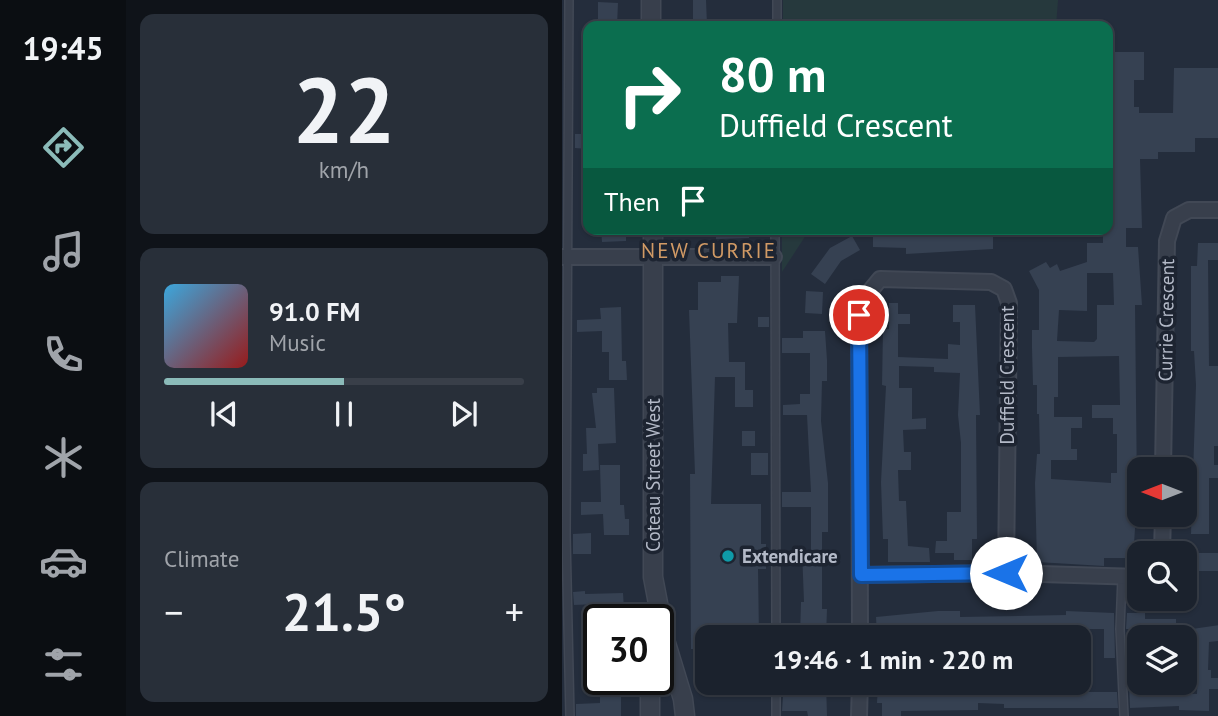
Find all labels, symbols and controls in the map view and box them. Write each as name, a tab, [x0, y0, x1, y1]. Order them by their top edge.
text: 19:45	[22, 27, 104, 69]
text: 80 m	[719, 42, 826, 106]
icon: right	[604, 49, 695, 140]
text: 22	[292, 50, 396, 168]
text: Duffield Crescent	[719, 104, 953, 146]
icon: directions	[39, 123, 88, 172]
text: km/h	[319, 155, 369, 184]
icon: arrive	[674, 182, 712, 220]
text: Then	[604, 185, 660, 218]
icon: music	[39, 227, 88, 276]
district label: NEW CURRIE	[641, 237, 777, 264]
street label: Currie Crescent	[1153, 258, 1179, 382]
pin	[829, 285, 889, 345]
text: 91.0 FM	[269, 295, 360, 328]
icon: arrive	[840, 296, 878, 334]
street label: Duffield Crescent	[995, 305, 1019, 444]
text: Music	[269, 328, 326, 357]
icon: phone	[39, 330, 88, 379]
icon: previous	[205, 395, 243, 433]
icon: pause	[325, 395, 363, 433]
icon: next	[445, 395, 483, 433]
street label: Coteau Street West	[641, 398, 665, 552]
icon: climate	[39, 433, 88, 482]
north arrow	[1127, 457, 1197, 527]
map controls	[1127, 457, 1197, 695]
position arrow	[969, 536, 1043, 610]
icon: car	[39, 537, 88, 586]
button: search	[1127, 541, 1197, 611]
text: Climate	[164, 544, 239, 573]
place label: Extendicare	[742, 544, 838, 568]
marker: Extendicare	[720, 548, 736, 564]
text: 21.5°	[282, 578, 406, 645]
text: −	[164, 587, 183, 636]
text: +	[505, 587, 524, 636]
speed limit sign: 30	[583, 604, 674, 695]
button: layers	[1127, 625, 1197, 695]
icon: filters	[39, 640, 88, 689]
text: 19:46 · 1 min · 220 m	[773, 643, 1013, 676]

